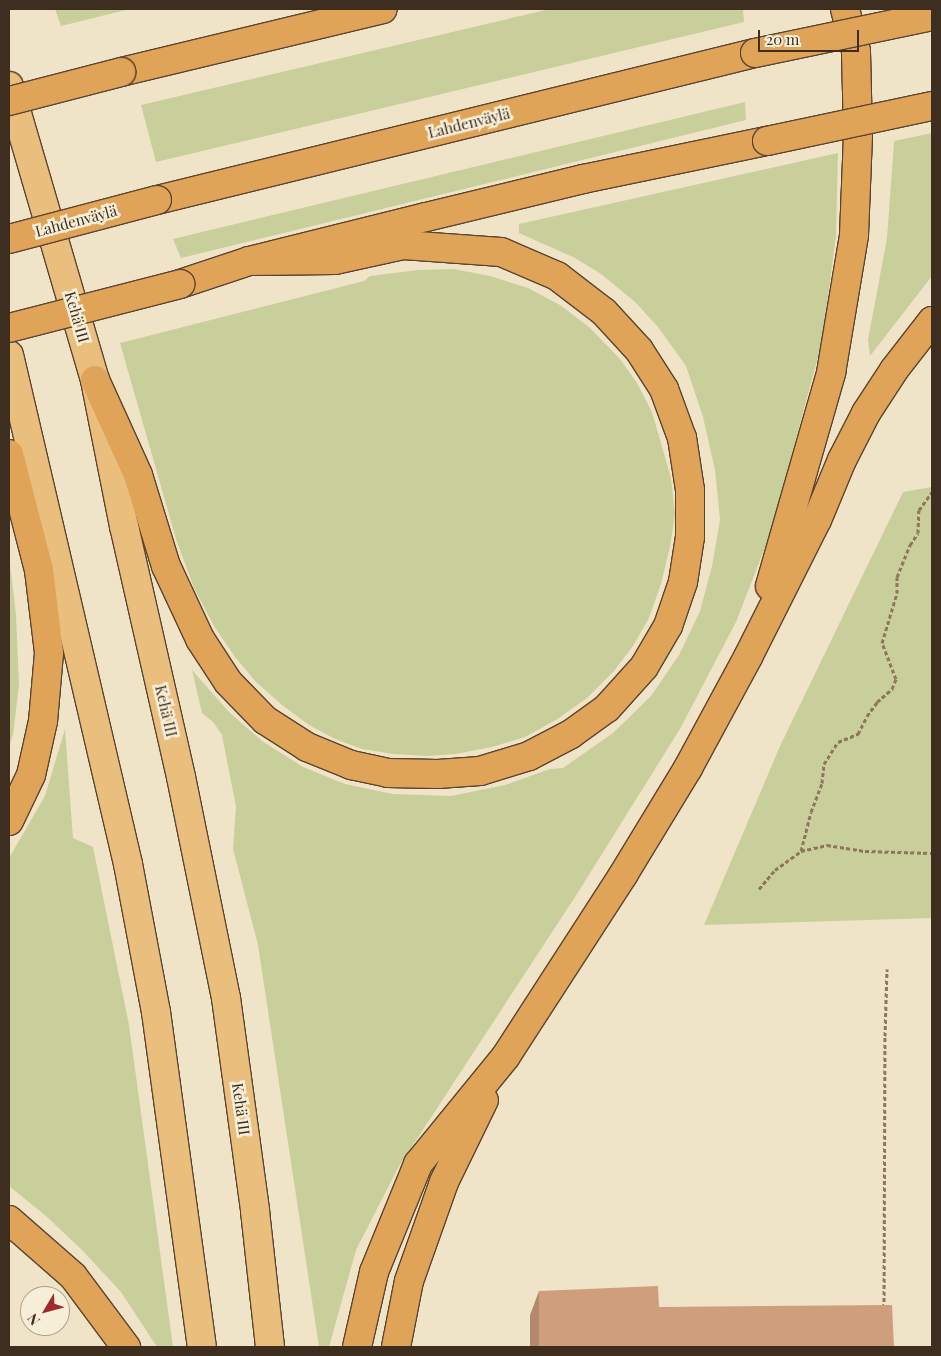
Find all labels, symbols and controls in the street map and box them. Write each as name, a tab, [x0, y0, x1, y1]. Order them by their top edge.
scale bar	[761, 20, 862, 52]
text: 20 m	[766, 29, 799, 49]
street label: Lahdenväylä	[426, 104, 512, 142]
street label: Lahdenväylä	[33, 201, 119, 241]
street label: Kehä III	[61, 289, 93, 345]
street label: Kehä III	[151, 683, 181, 739]
street label: Kehä III	[228, 1082, 254, 1136]
north arrow	[20, 1286, 70, 1336]
text: N	[23, 1310, 44, 1329]

